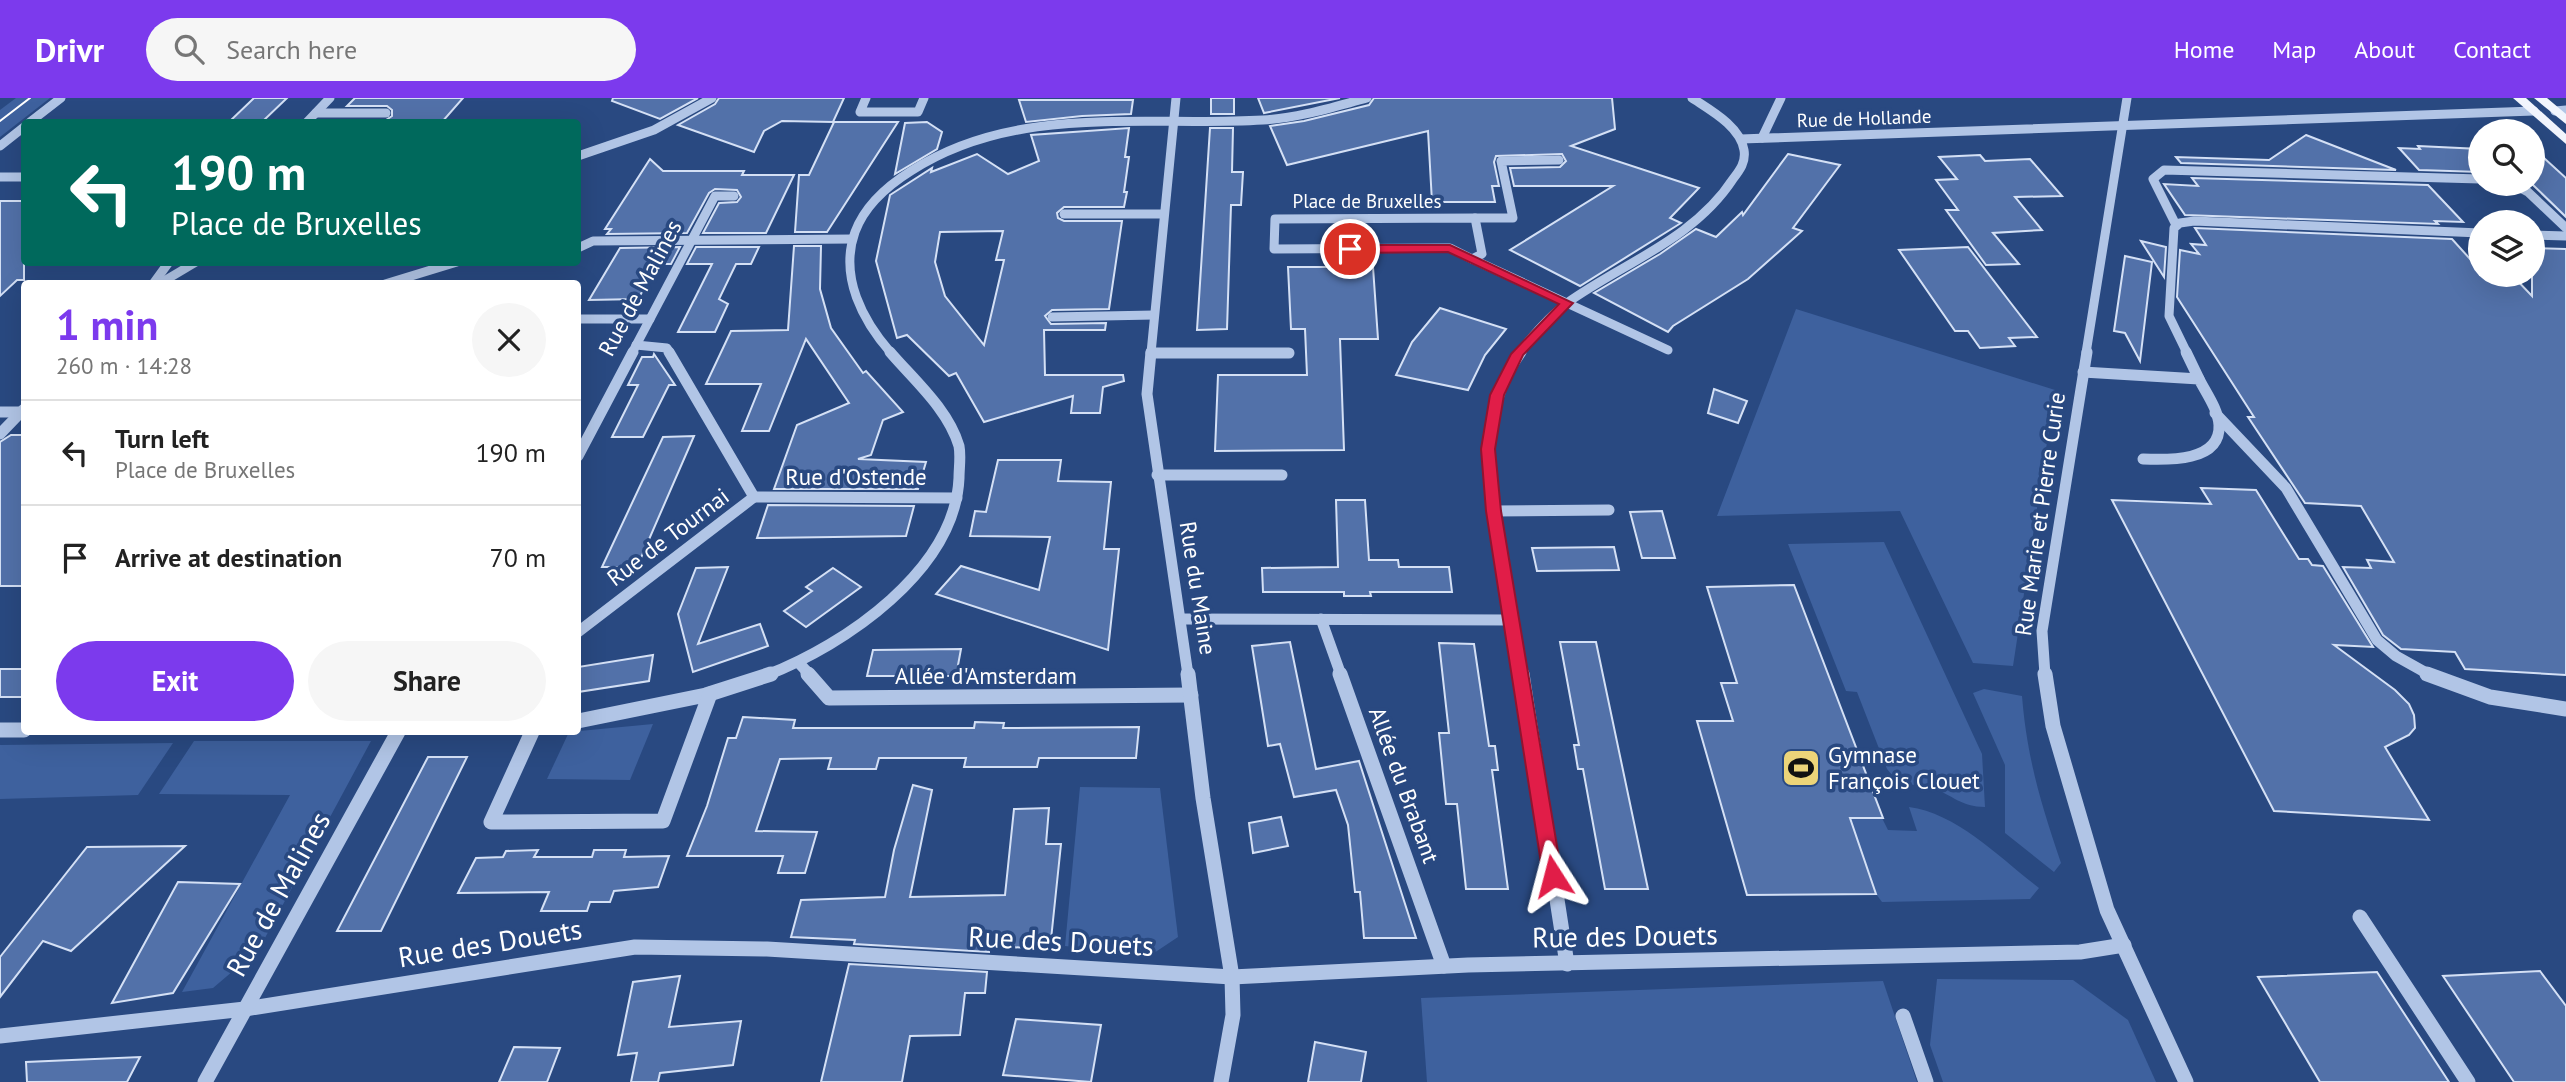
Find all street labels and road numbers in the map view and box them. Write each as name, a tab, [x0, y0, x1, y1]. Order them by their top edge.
street label: Rue de Hollande	[1796, 104, 1932, 132]
street label: Place de Bruxelles	[1293, 189, 1441, 213]
street label: Rue de Malines	[591, 215, 688, 361]
street label: Rue Marie et Pierre Curie	[2008, 390, 2071, 638]
street label: Rue d'Ostende	[785, 462, 927, 491]
street label: Rue de Tournai	[601, 481, 735, 592]
street label: Rue du Maine	[1174, 519, 1223, 657]
street label: Allée d'Amsterdam	[895, 661, 1077, 690]
street label: Allée du Brabant	[1363, 703, 1446, 867]
street label: Rue de Malines	[217, 805, 338, 983]
street label: Rue des Douets	[395, 910, 585, 975]
street label: Rue des Douets	[1532, 915, 1718, 956]
street label: Rue des Douets	[967, 917, 1155, 964]

